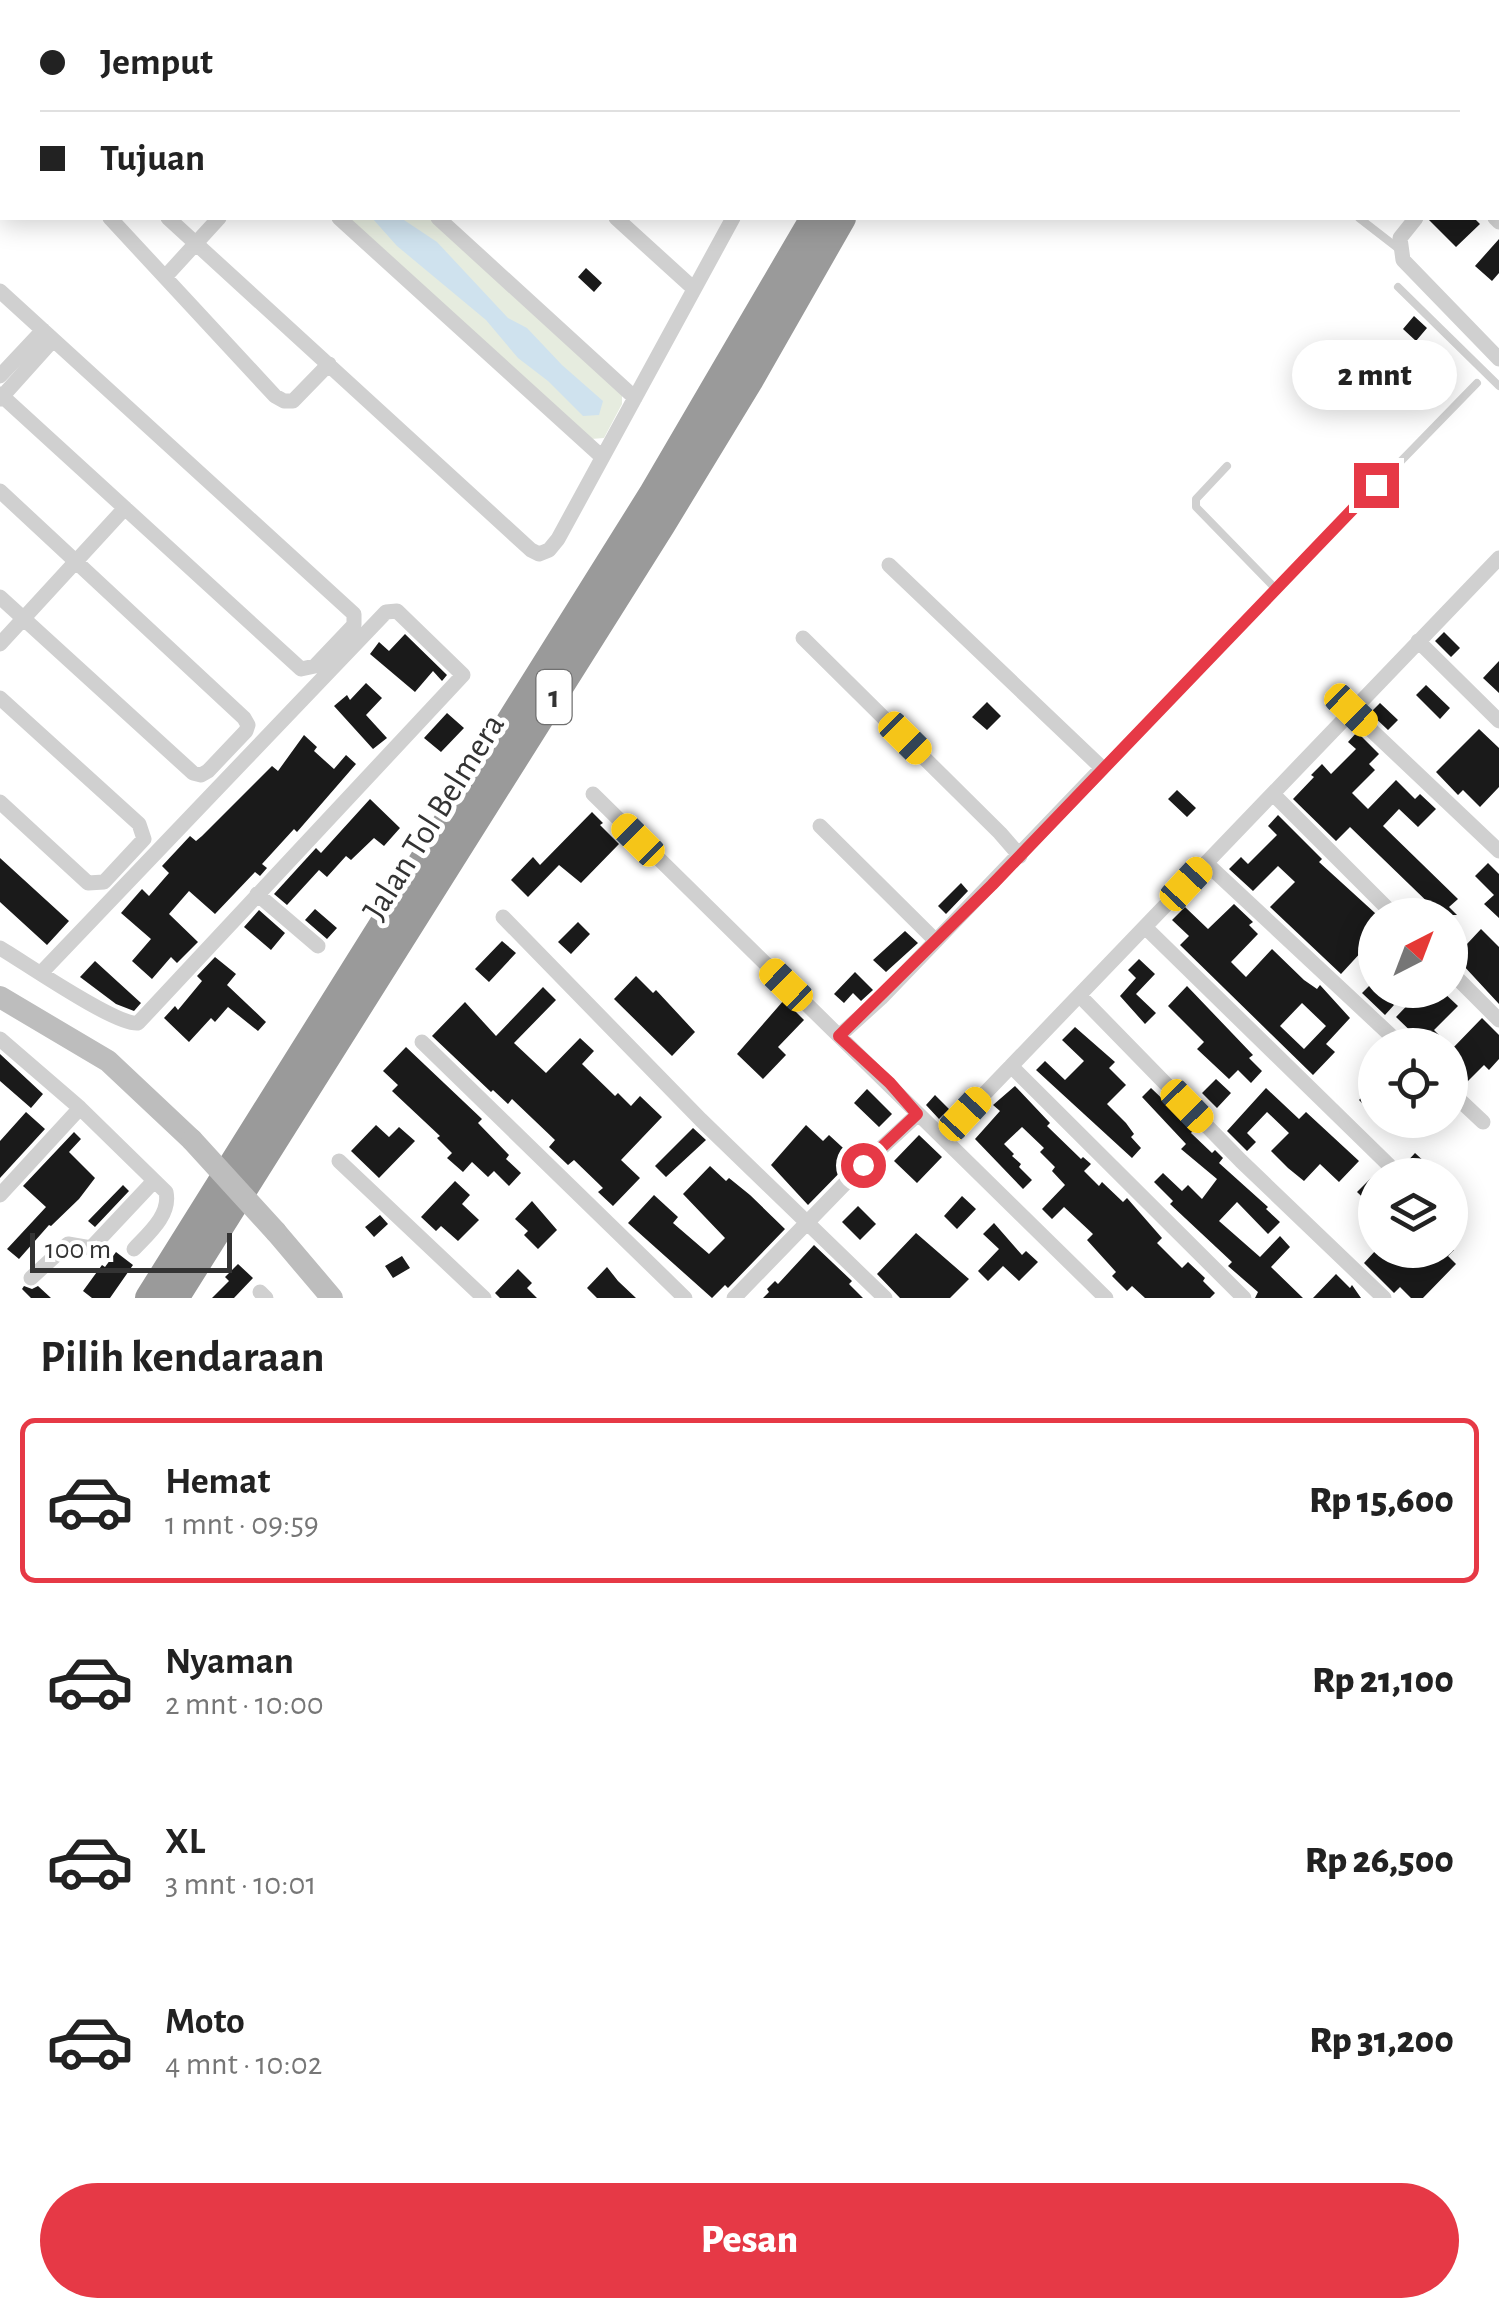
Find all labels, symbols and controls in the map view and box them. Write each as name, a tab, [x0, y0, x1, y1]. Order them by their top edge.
text: Jemput	[100, 44, 213, 82]
text: Tujuan	[100, 140, 205, 178]
callout: 2 mnt	[1294, 340, 1458, 410]
text: 2 mnt	[1337, 359, 1412, 391]
route end	[1354, 463, 1399, 508]
road number: 1	[536, 670, 572, 724]
car	[1319, 678, 1383, 742]
car	[873, 706, 937, 770]
street label: Jalan Tol Belmera	[357, 708, 511, 926]
car	[606, 808, 670, 872]
car	[1155, 852, 1217, 916]
north arrow	[1358, 898, 1468, 1008]
map controls	[1358, 898, 1468, 1268]
car	[754, 953, 818, 1017]
button: locate	[1358, 1028, 1468, 1138]
car	[1155, 1074, 1219, 1138]
car	[934, 1082, 996, 1146]
route start	[841, 1143, 886, 1188]
button: layers	[1358, 1158, 1468, 1268]
scale bar	[30, 1228, 232, 1272]
text: 100 m	[45, 1236, 111, 1264]
text: Pilih kendaraan	[40, 1335, 325, 1380]
icon: car	[45, 1456, 135, 1546]
text: Hemat	[165, 1463, 270, 1501]
text: Rp 15,600	[1309, 1482, 1454, 1520]
text: 1 mnt · 09:59	[165, 1508, 319, 1540]
icon: car	[45, 1636, 135, 1726]
text: Nyaman	[165, 1643, 294, 1681]
text: Rp 21,100	[1312, 1662, 1454, 1700]
text: 2 mnt · 10:00	[165, 1688, 324, 1720]
icon: car	[45, 1816, 135, 1906]
text: XL	[165, 1823, 205, 1861]
text: Rp 26,500	[1305, 1842, 1454, 1880]
text: 3 mnt · 10:01	[165, 1868, 317, 1900]
icon: car	[45, 1996, 135, 2086]
text: Moto	[165, 2003, 245, 2041]
text: Rp 31,200	[1309, 2022, 1454, 2060]
text: 4 mnt · 10:02	[165, 2048, 322, 2080]
button: Pesan	[40, 2183, 1459, 2298]

